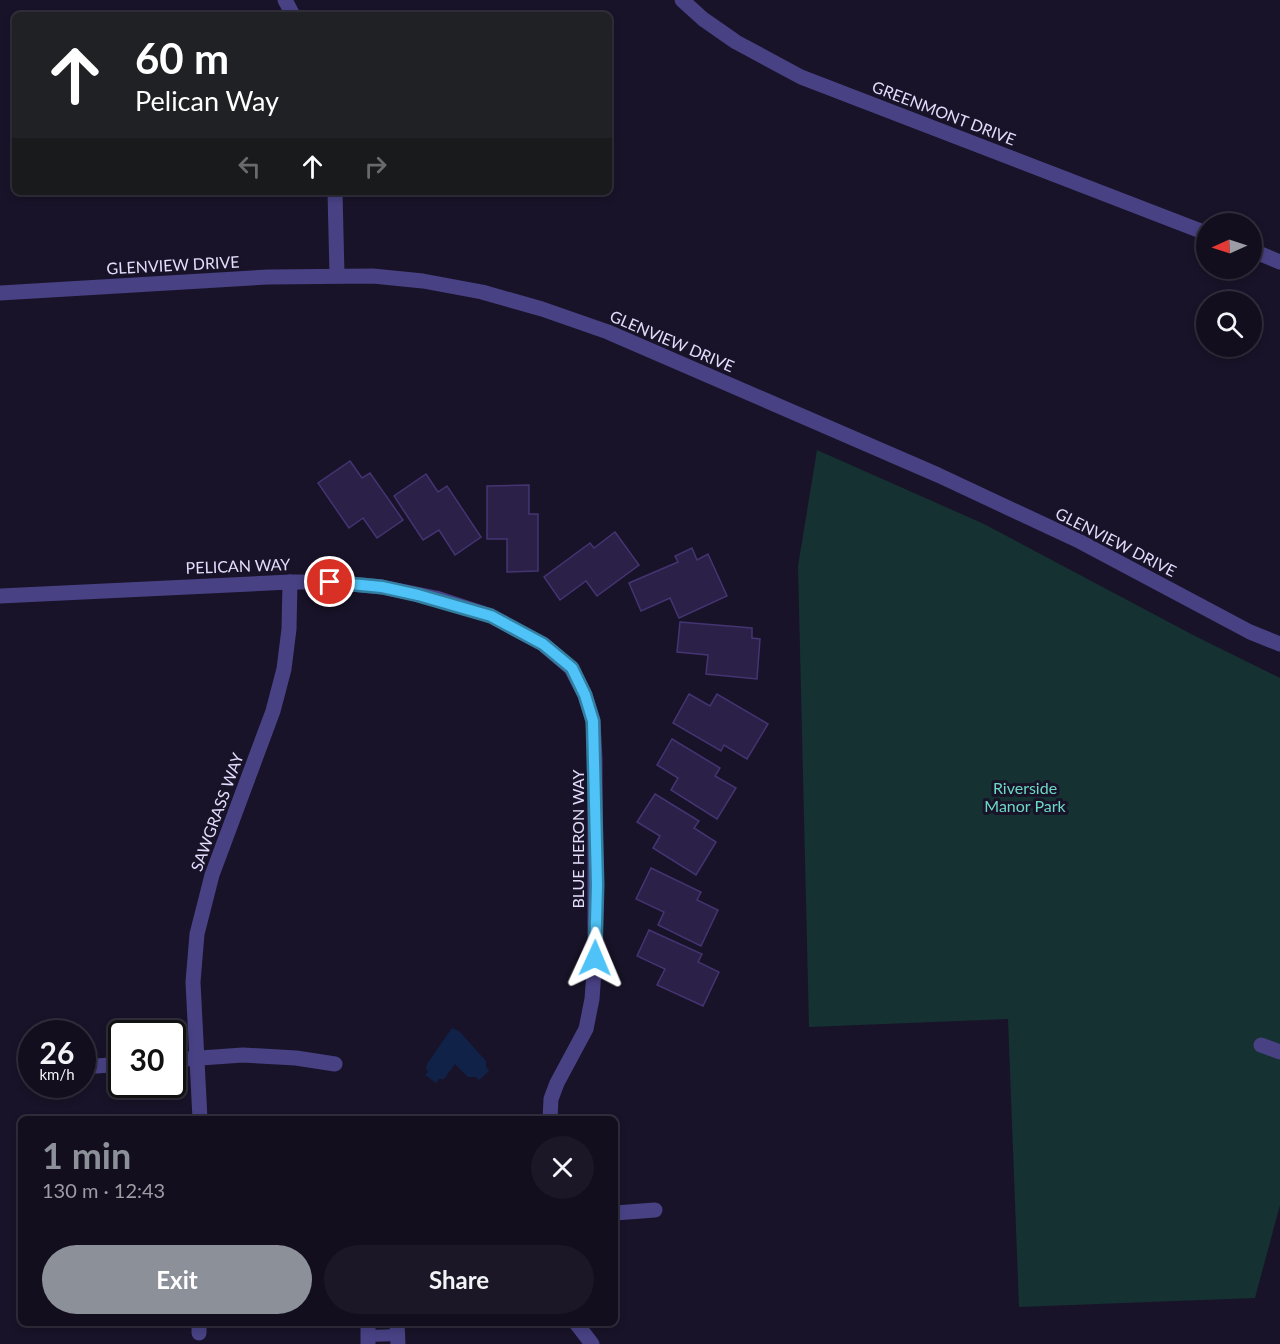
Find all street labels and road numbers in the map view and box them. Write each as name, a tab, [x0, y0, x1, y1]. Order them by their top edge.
street label: GREENMONT DRIVE	[870, 76, 1019, 149]
street label: GLENVIEW DRIVE	[106, 252, 240, 277]
street label: GLENVIEW DRIVE	[607, 306, 737, 375]
street label: GLENVIEW DRIVE	[1053, 503, 1180, 580]
street label: PELICAN WAY	[185, 554, 291, 577]
street label: SAWGRASS WAY	[186, 750, 247, 874]
street label: BLUE HERON WAY	[568, 769, 587, 909]

